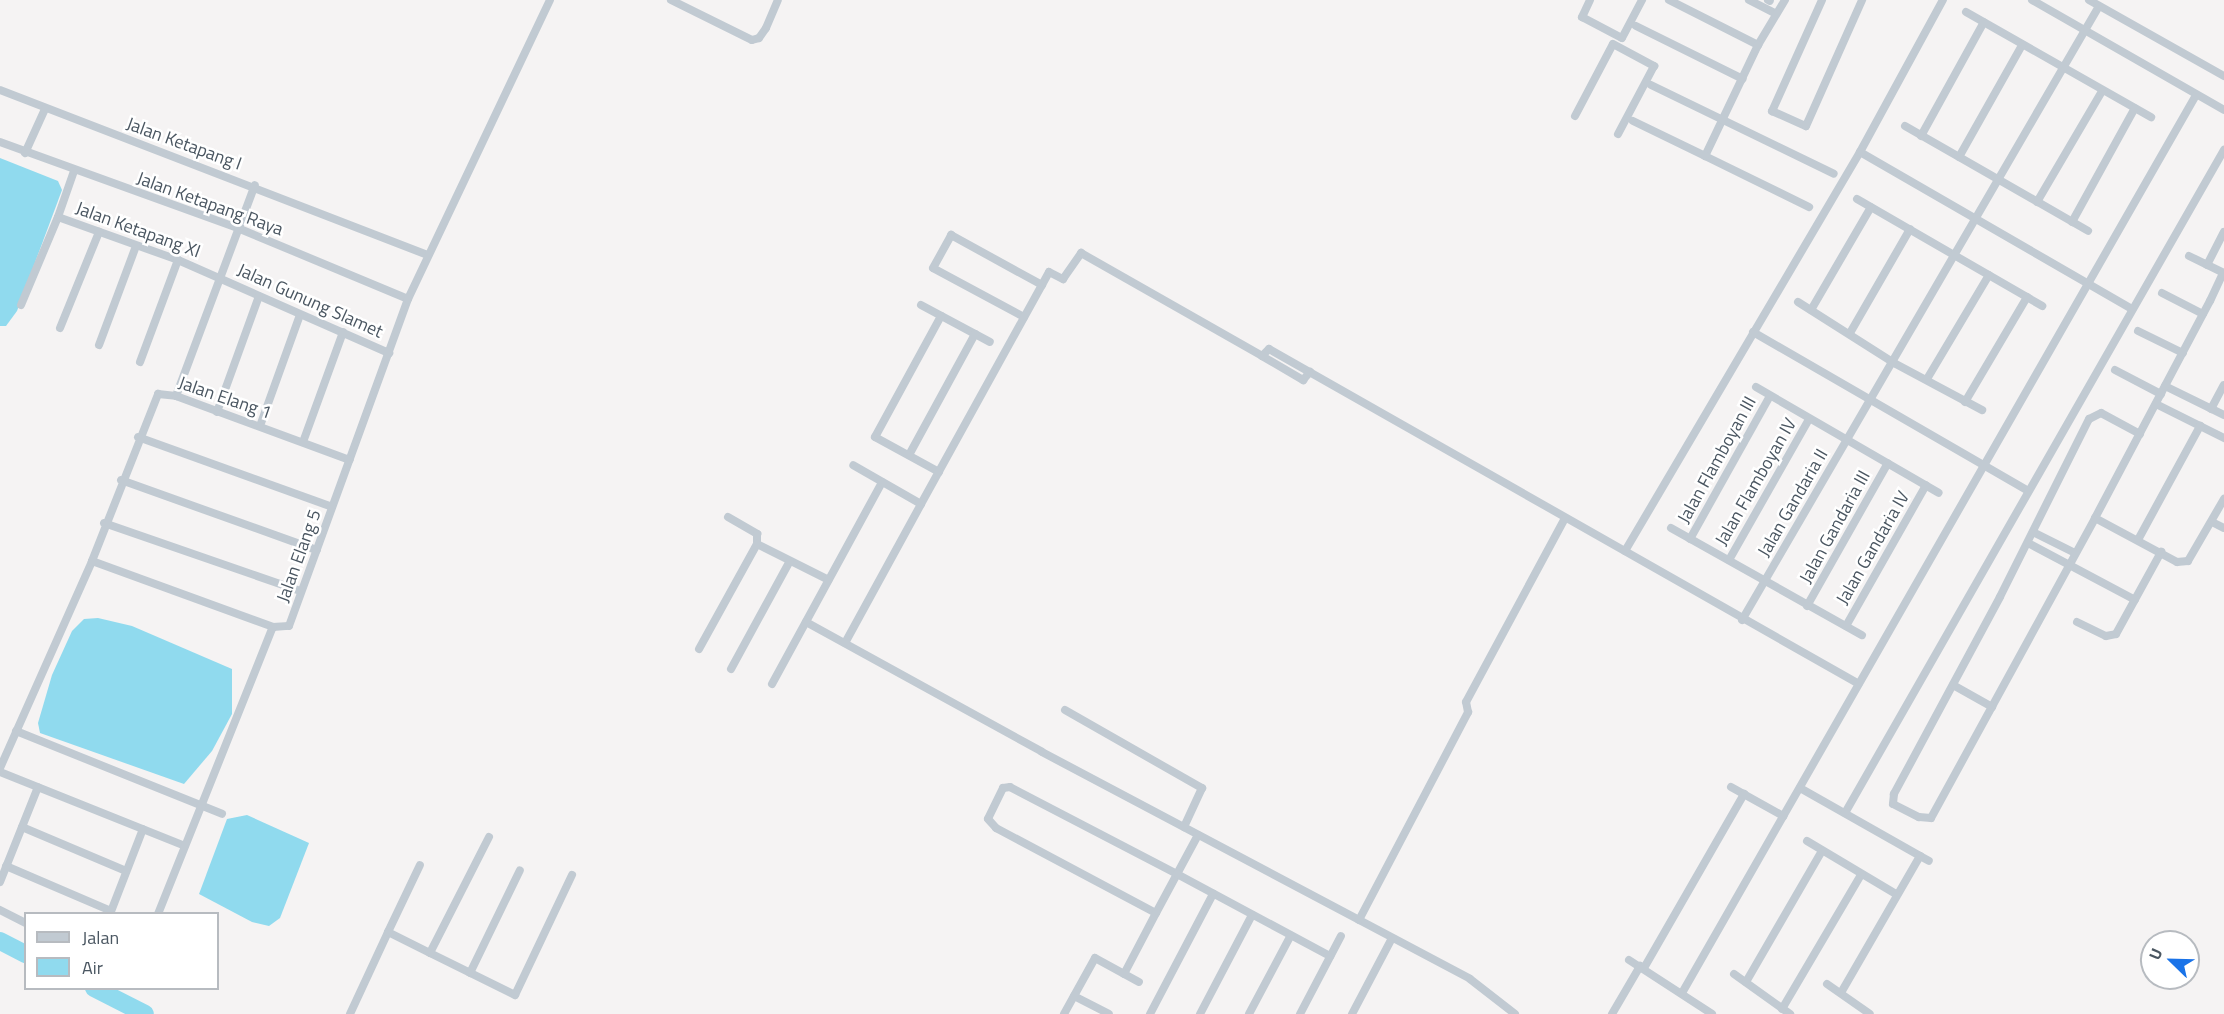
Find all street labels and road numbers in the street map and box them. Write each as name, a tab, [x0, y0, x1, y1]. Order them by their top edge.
street label: Jalan Ketapang I	[123, 113, 245, 175]
street label: Jalan Ketapang Raya	[134, 167, 286, 241]
street label: Jalan Ketapang XI	[73, 197, 203, 263]
street label: Jalan Gunung Slamet	[234, 259, 386, 343]
street label: Jalan Elang 1	[176, 372, 274, 424]
street label: Jalan Flamboyan III	[1673, 393, 1761, 527]
street label: Jalan Flamboyan IV	[1711, 414, 1801, 550]
street label: Jalan Gandaria II	[1753, 445, 1833, 561]
street label: Jalan Gandaria III	[1795, 467, 1875, 587]
street label: Jalan Gandaria IV	[1832, 487, 1914, 609]
street label: Jalan Elang 5	[272, 507, 326, 605]

